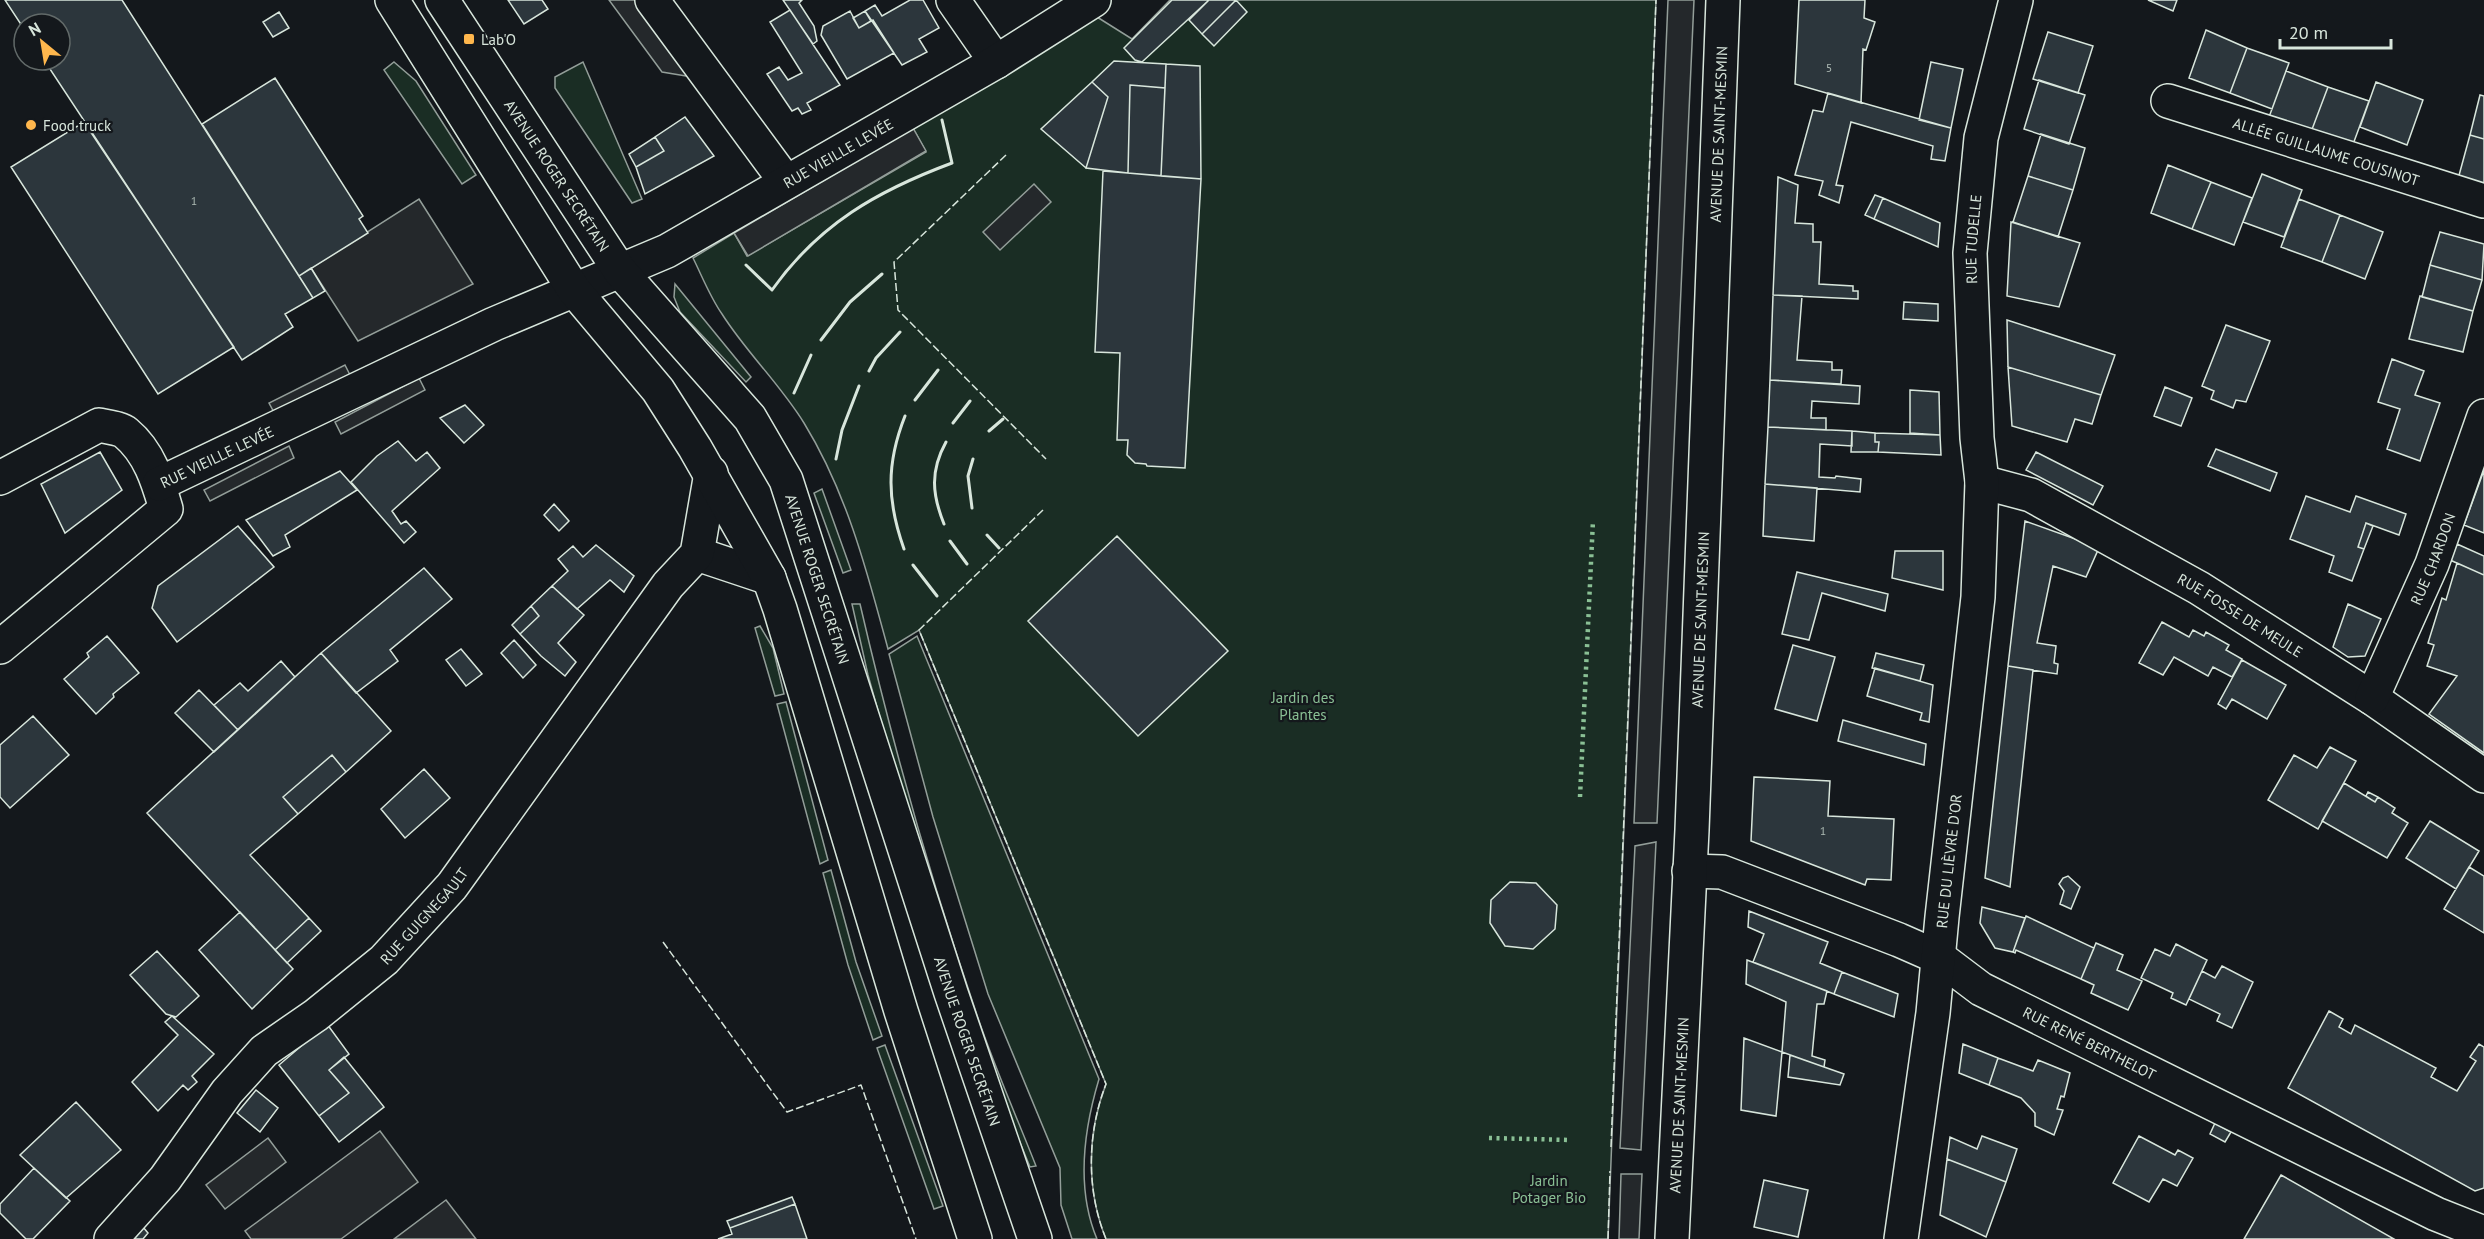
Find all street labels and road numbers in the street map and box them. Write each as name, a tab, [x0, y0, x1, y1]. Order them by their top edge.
street label: AVENUE DE SAINT-MESMIN	[1705, 45, 1731, 223]
street label: AVENUE ROGER SECRÉTAIN	[501, 96, 614, 255]
street label: ALLÉE GUILLAUME COUSINOT	[2231, 113, 2422, 190]
street label: RUE VIEILLE LEVÉE	[779, 114, 896, 192]
street label: RUE TUDELLE	[1960, 194, 1985, 284]
street label: RUE VIEILLE LEVÉE	[157, 421, 277, 492]
street label: AVENUE ROGER SECRÉTAIN	[782, 491, 854, 666]
street label: RUE CHARDON	[2406, 510, 2459, 608]
street label: AVENUE DE SAINT-MESMIN	[1687, 531, 1713, 708]
street label: RUE FOSSE DE MEULE	[2174, 569, 2307, 661]
street label: RUE DU LIÈVRE D'OR	[1931, 793, 1965, 929]
street label: RUE GUIGNEGAULT	[375, 863, 472, 968]
street label: AVENUE ROGER SECRÉTAIN	[930, 954, 1005, 1128]
street label: RUE RENÉ BERTHELOT	[2020, 1002, 2160, 1084]
street label: AVENUE DE SAINT-MESMIN	[1665, 1017, 1692, 1194]

